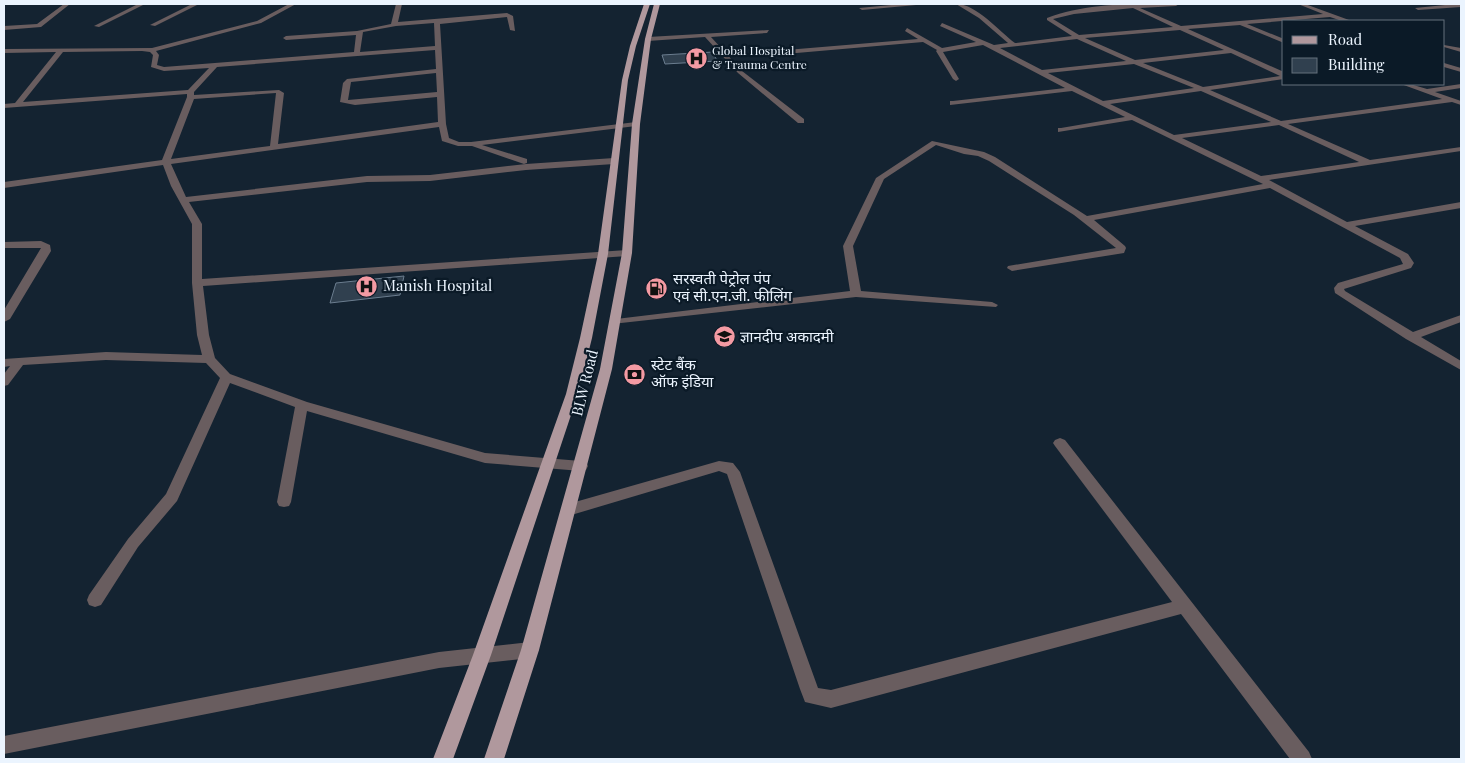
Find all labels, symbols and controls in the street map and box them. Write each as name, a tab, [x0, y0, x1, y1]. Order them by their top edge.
legend	[1282, 20, 1445, 85]
text: Road	[1328, 29, 1362, 49]
place label: Global Hospital & Trauma Centre	[712, 42, 807, 72]
hospital icon: Global Hospital & Trauma Centre	[684, 46, 708, 70]
text: Building	[1328, 54, 1385, 74]
place label: सरस्वती पेट्रोल पंप एवं सी.एन.जी. फीलिंग	[673, 268, 793, 305]
hospital icon: Manish Hospital	[355, 274, 379, 298]
place label: Manish Hospital	[383, 275, 492, 295]
fuel station icon: सरस्वती पेट्रोल पंप एवं सी.एन.जी. फीलिंग	[645, 276, 669, 300]
school or university icon: ज्ञानदीप अकादमी	[712, 325, 736, 349]
place label: ज्ञानदीप अकादमी	[740, 326, 835, 346]
street label: BLW Road	[566, 347, 602, 418]
place label: स्टेट बैंक ऑफ इंडिया	[651, 354, 715, 391]
bank icon: स्टेट बैंक ऑफ इंडिया	[623, 362, 647, 386]

